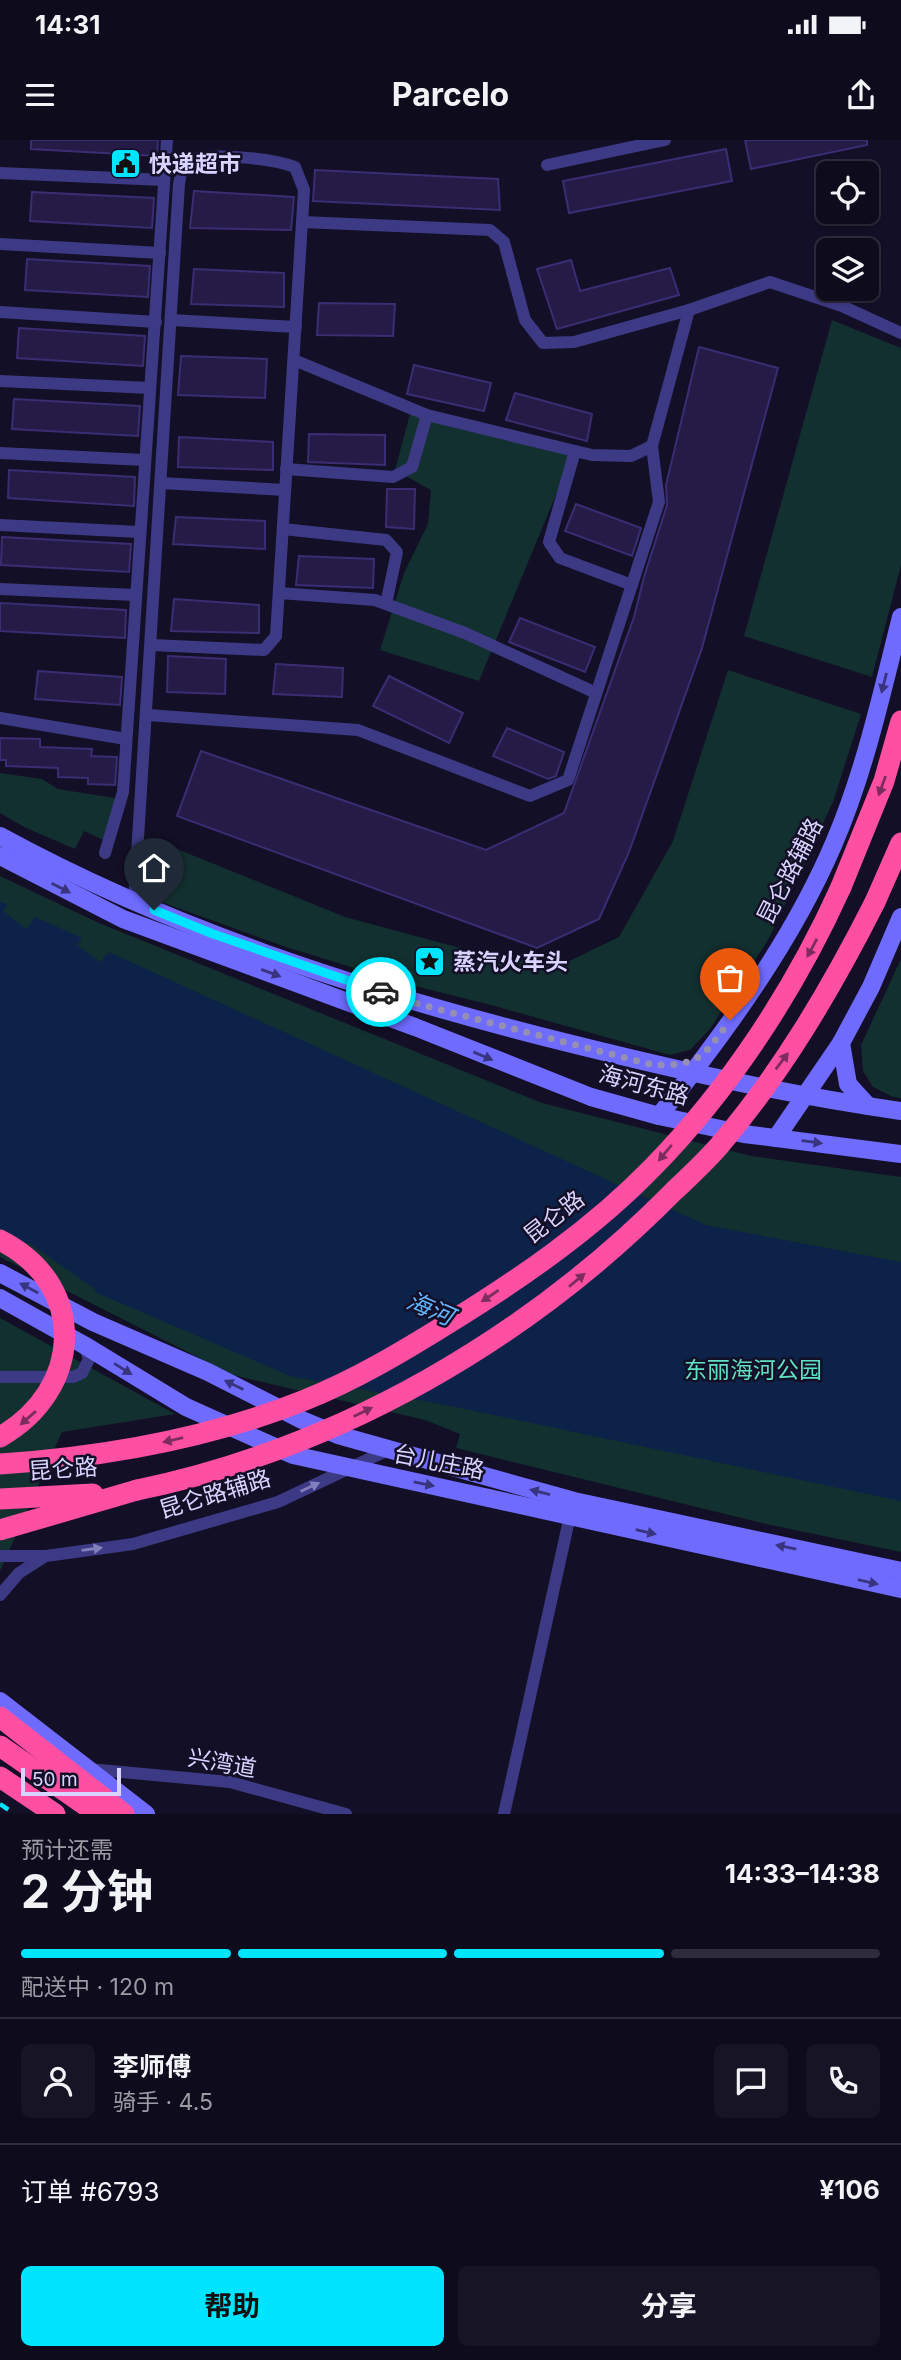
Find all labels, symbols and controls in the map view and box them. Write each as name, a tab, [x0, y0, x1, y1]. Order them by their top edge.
text: 14:31	[35, 9, 100, 40]
text: Parcelo	[392, 75, 509, 114]
icon: menu	[21, 76, 59, 114]
icon: share	[842, 76, 880, 114]
public building icon: 快递超市	[109, 147, 143, 181]
place label: 快递超市	[149, 150, 241, 178]
map controls	[816, 161, 879, 301]
button: locate	[816, 161, 879, 224]
button: layers	[816, 238, 879, 301]
one-way arrow	[878, 672, 889, 694]
one-way arrow	[876, 776, 887, 797]
street label: 昆仑路辅路	[751, 813, 829, 929]
pin	[124, 838, 184, 910]
icon: home	[135, 849, 173, 887]
one-way arrow	[51, 881, 71, 893]
one-way arrow	[806, 939, 818, 958]
place icon: 蒸汽火车头	[413, 945, 447, 979]
place label: 蒸汽火车头	[453, 948, 568, 976]
pin	[700, 948, 760, 1020]
courier	[346, 957, 416, 1027]
icon: bag	[711, 959, 749, 997]
one-way arrow	[261, 968, 282, 979]
icon: car	[362, 973, 400, 1011]
one-way arrow	[473, 1050, 494, 1061]
one-way arrow	[775, 1052, 789, 1071]
street label: 海河东路	[596, 1060, 692, 1110]
one-way arrow	[801, 1137, 823, 1148]
one-way arrow	[658, 1144, 673, 1161]
street label: 昆仑路	[518, 1185, 590, 1249]
one-way arrow	[568, 1273, 585, 1288]
one-way arrow	[19, 1282, 38, 1294]
water label: 海河	[402, 1286, 462, 1333]
one-way arrow	[481, 1289, 499, 1303]
park label: 东丽海河公园	[684, 1356, 822, 1384]
one-way arrow	[113, 1362, 132, 1375]
one-way arrow	[224, 1379, 244, 1391]
one-way arrow	[353, 1407, 373, 1418]
one-way arrow	[19, 1410, 36, 1425]
one-way arrow	[162, 1434, 184, 1445]
street label: 台儿庄路	[391, 1439, 487, 1485]
street label: 昆仑路	[28, 1453, 98, 1485]
street label: 昆仑路辅路	[156, 1464, 274, 1524]
one-way arrow	[413, 1479, 435, 1490]
one-way arrow	[300, 1481, 321, 1492]
one-way arrow	[529, 1486, 551, 1497]
one-way arrow	[635, 1527, 657, 1538]
one-way arrow	[775, 1541, 797, 1552]
one-way arrow	[81, 1543, 103, 1554]
one-way arrow	[857, 1576, 879, 1587]
street label: 兴湾道	[186, 1743, 258, 1783]
scale bar	[21, 1765, 121, 1797]
text: 50 m	[32, 1768, 78, 1791]
text: 预计还需	[21, 1836, 113, 1864]
text: 14:33–14:38	[725, 1858, 880, 1889]
text: 2 分钟	[21, 1863, 153, 1919]
text: 配送中 · 120 m	[21, 1973, 174, 2001]
button: person	[21, 2044, 95, 2118]
button: chat	[714, 2044, 788, 2118]
button: phone	[806, 2044, 880, 2118]
text: 李师傅	[113, 2051, 191, 2082]
text: 骑手 · 4.5	[113, 2088, 213, 2116]
text: ¥106	[820, 2174, 880, 2205]
text: 订单 #6793	[21, 2176, 160, 2207]
button: 帮助	[21, 2266, 444, 2346]
button: 分享	[458, 2266, 880, 2346]

